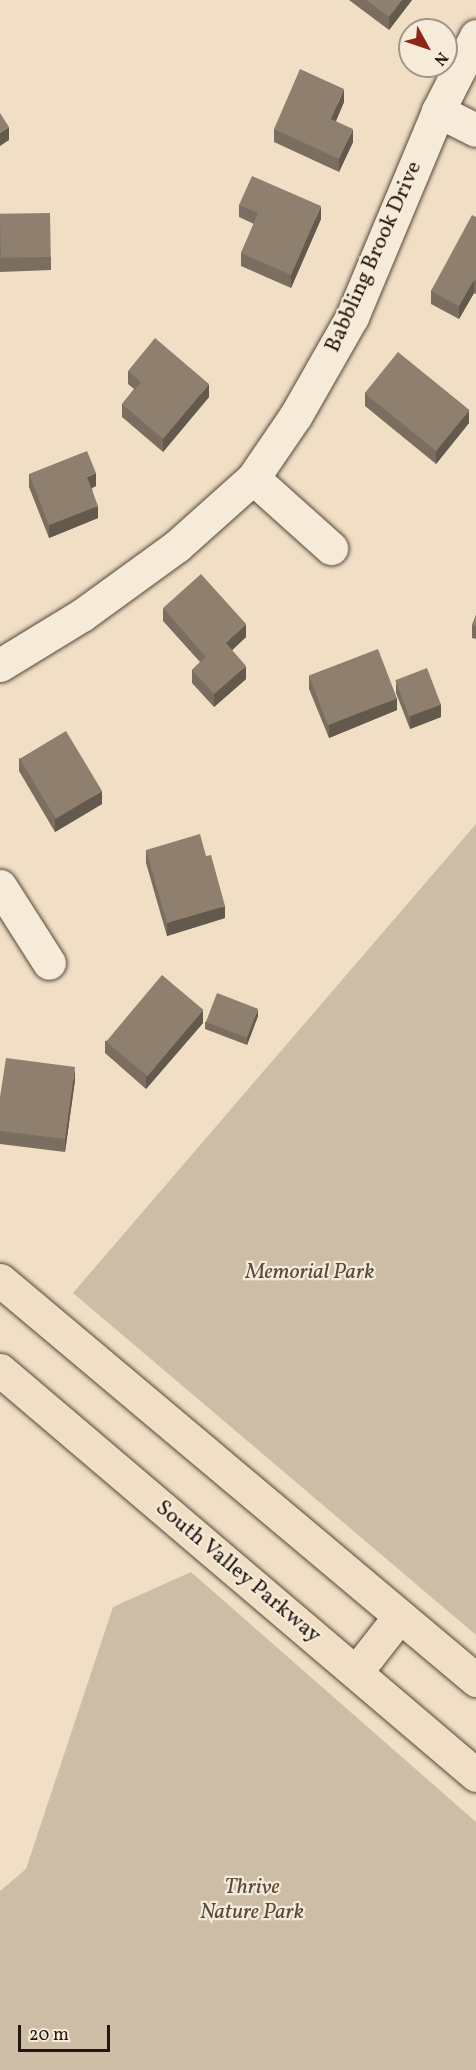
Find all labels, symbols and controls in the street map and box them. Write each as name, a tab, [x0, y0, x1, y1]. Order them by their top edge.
north arrow	[398, 18, 458, 78]
text: N	[428, 47, 452, 70]
street label: Babbling Brook Drive	[320, 157, 428, 357]
park label: Memorial Park	[246, 1260, 374, 1286]
street label: South Valley Parkway	[149, 1495, 327, 1649]
park label: Thrive Nature Park	[200, 1874, 304, 1926]
scale bar	[21, 2013, 112, 2051]
text: 20 m	[29, 2023, 69, 2048]

